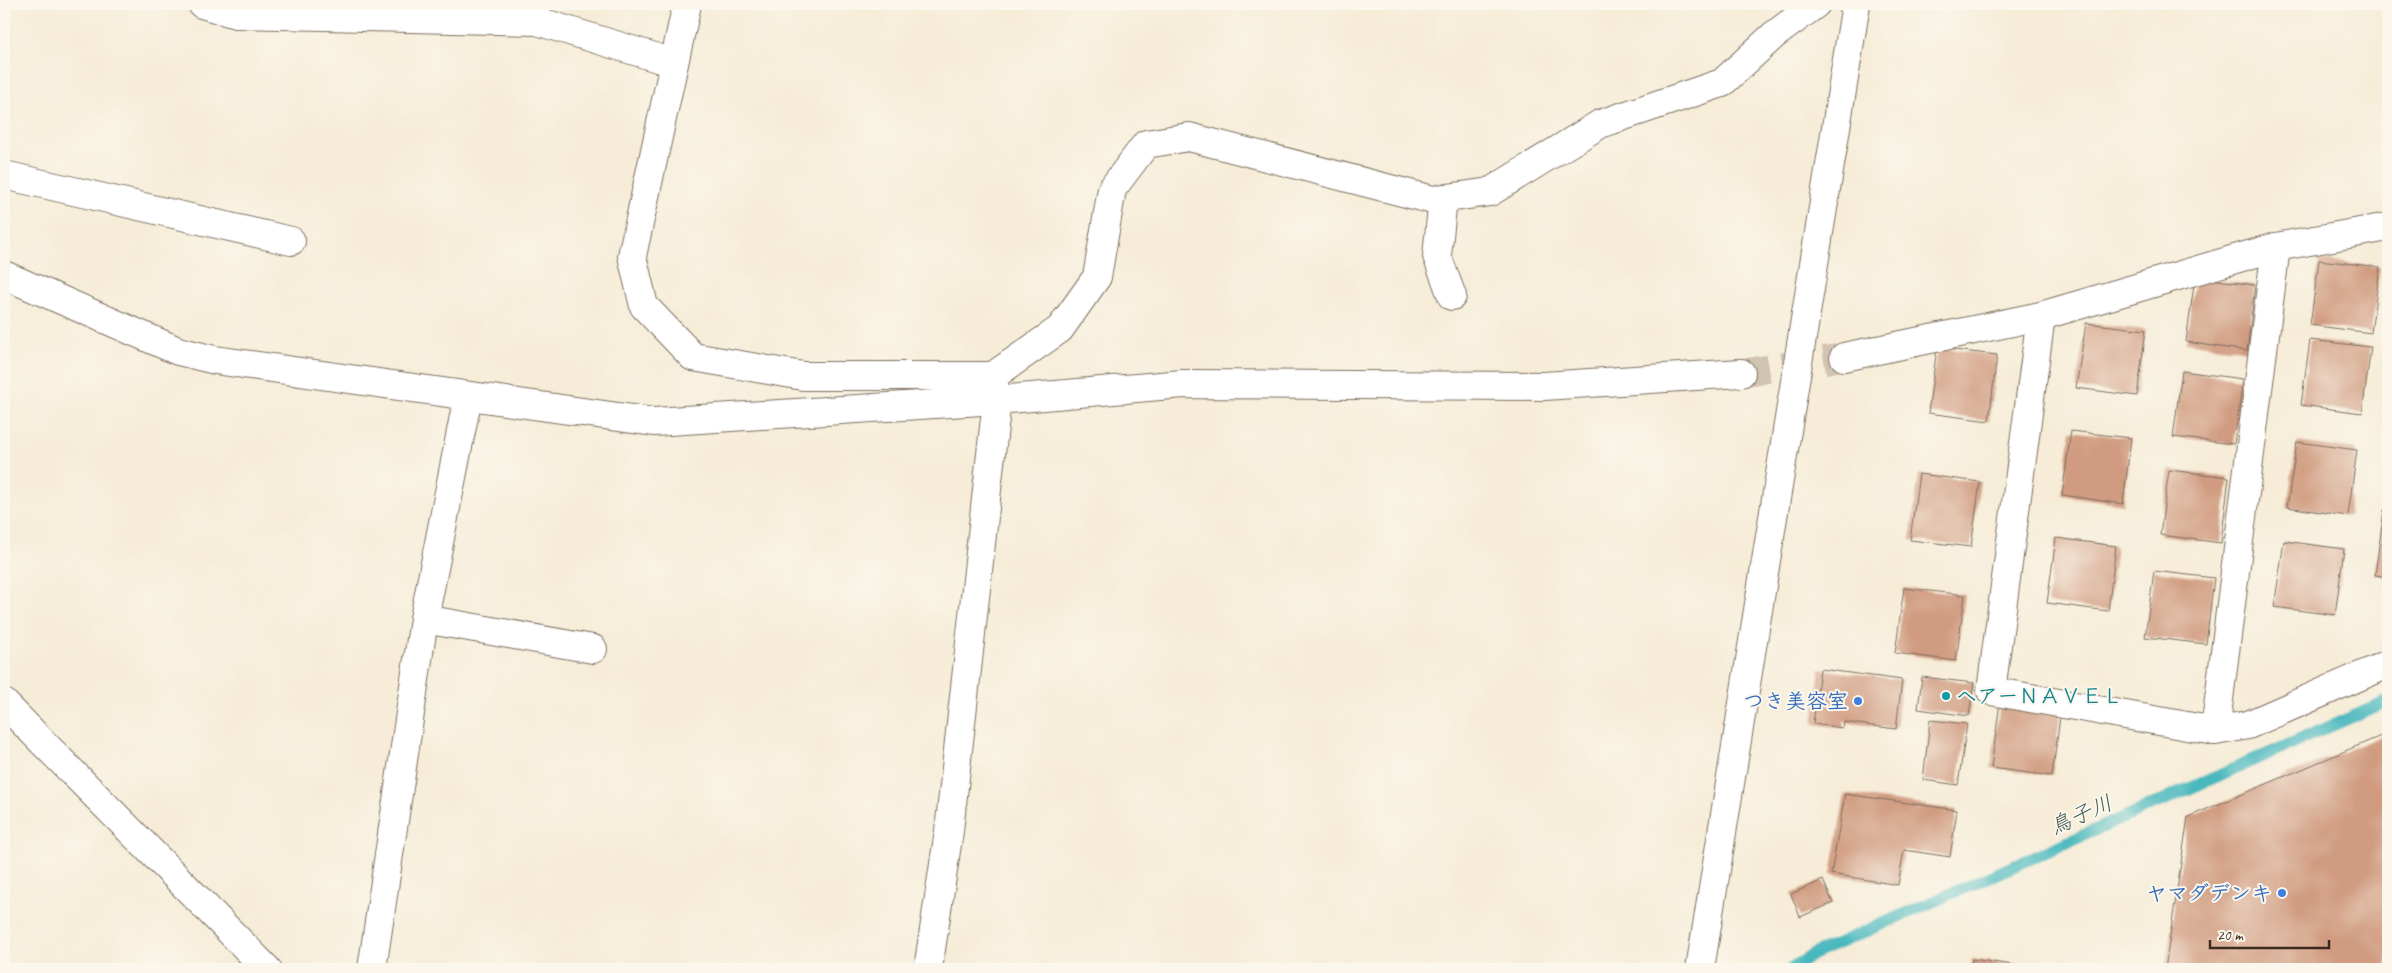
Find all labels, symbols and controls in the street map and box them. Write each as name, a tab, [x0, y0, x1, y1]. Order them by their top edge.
place label: ヘアーＮＡＶＥＬ	[1956, 683, 2123, 709]
place label: つき美容室	[1743, 688, 1848, 714]
marker: ヘアーＮＡＶＥＬ	[1940, 690, 1952, 702]
marker: つき美容室	[1852, 695, 1864, 707]
water label: 鳥子川	[2045, 789, 2117, 841]
place label: ヤマダデンキ	[2146, 880, 2272, 906]
marker: ヤマダデンキ	[2276, 887, 2288, 899]
scale bar	[2210, 918, 2328, 950]
text: 20 m	[2217, 926, 2244, 945]

